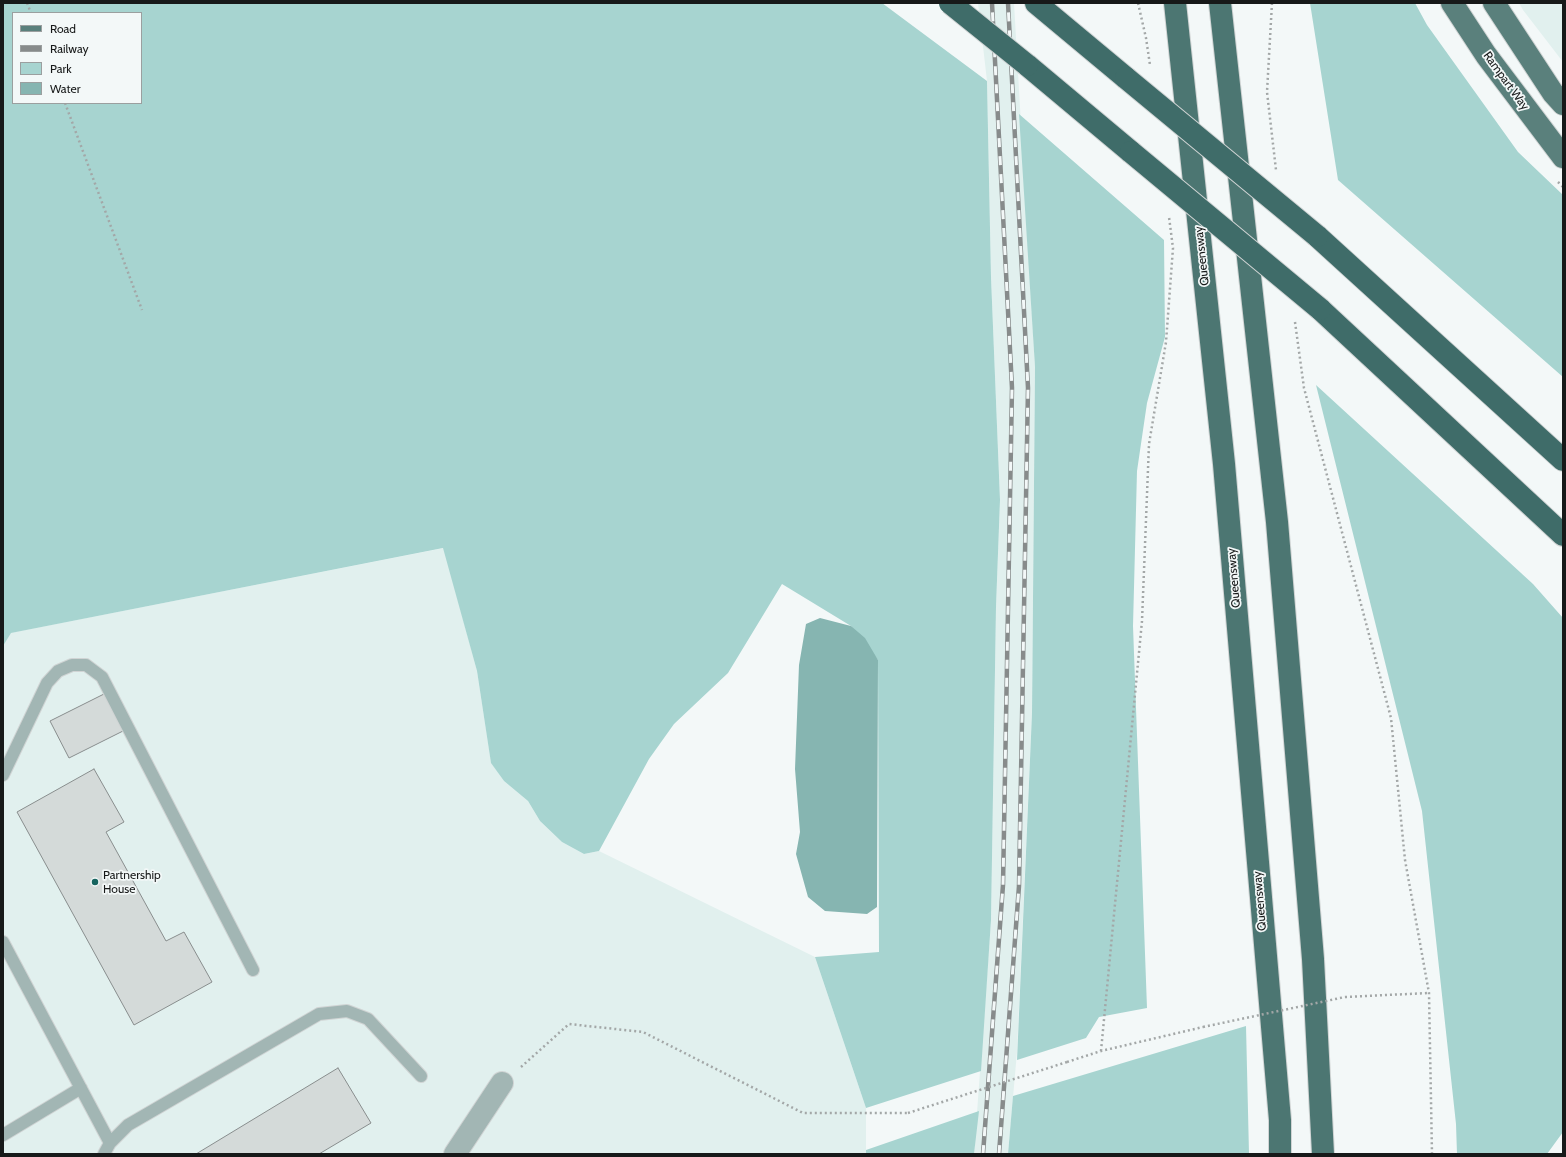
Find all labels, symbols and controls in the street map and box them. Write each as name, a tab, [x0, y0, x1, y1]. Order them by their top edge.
legend	[12, 12, 142, 104]
text: Road	[50, 21, 76, 36]
text: Railway	[50, 41, 88, 56]
street label: Rampart Way	[1480, 49, 1532, 113]
text: Park	[50, 61, 72, 76]
text: Water	[50, 81, 80, 96]
street label: Queensway	[1192, 226, 1212, 286]
street label: Queensway	[1224, 548, 1244, 608]
place label: Partnership House	[103, 868, 161, 896]
street label: Queensway	[1250, 871, 1270, 931]
marker: Partnership House	[90, 877, 100, 887]

